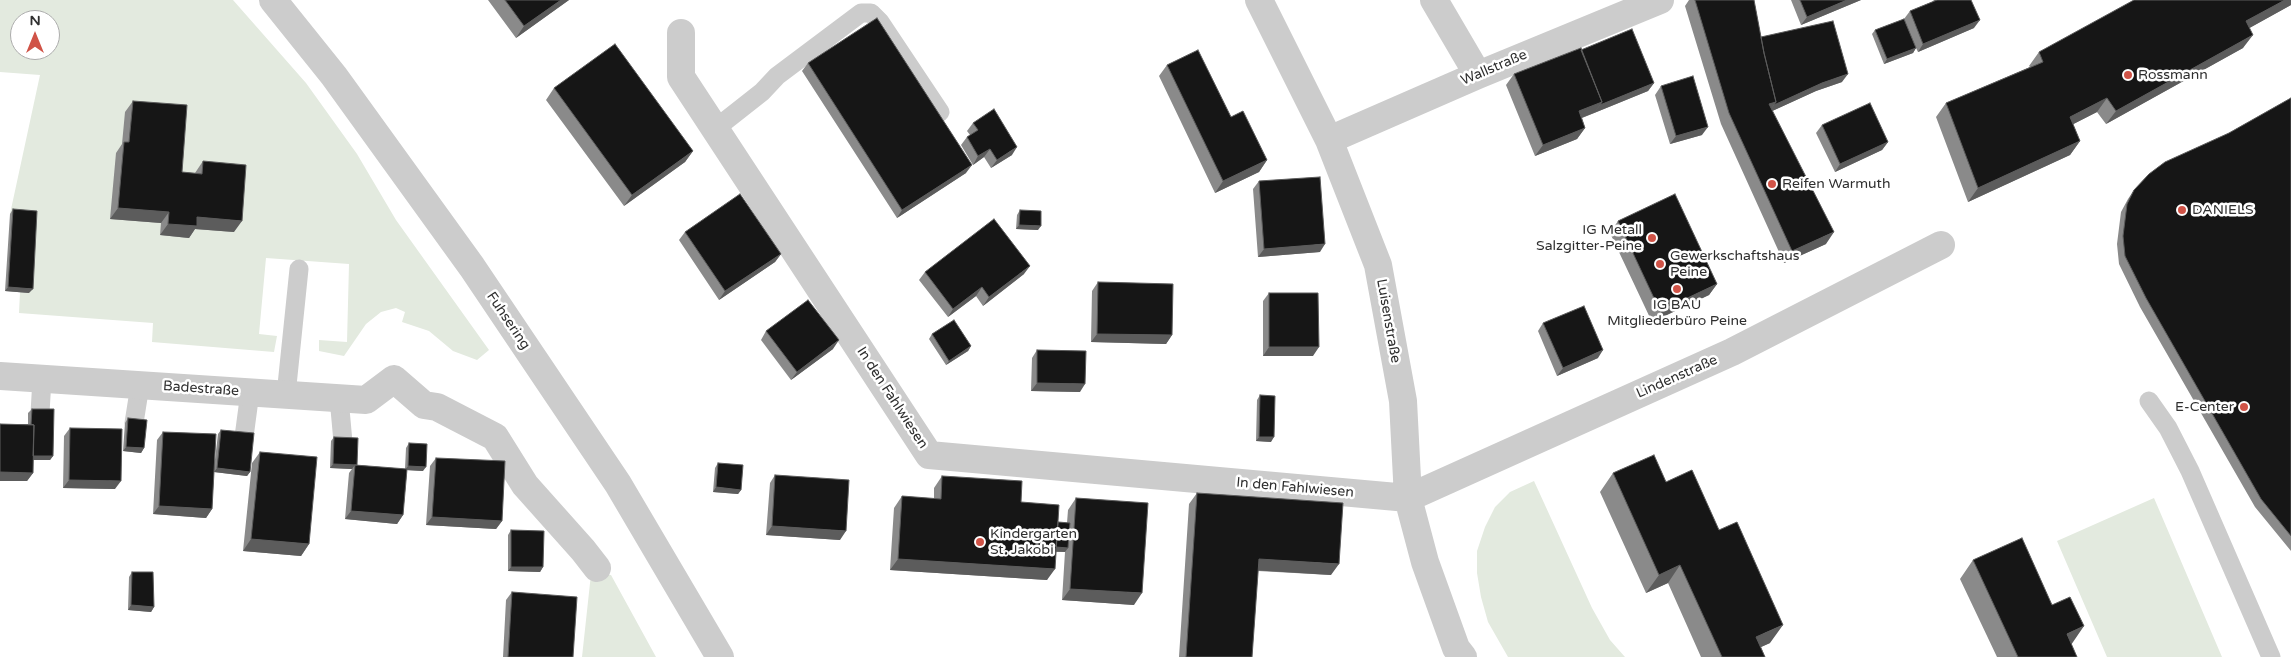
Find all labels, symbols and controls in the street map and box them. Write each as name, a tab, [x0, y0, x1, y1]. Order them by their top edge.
north arrow	[10, 10, 60, 60]
text: N	[29, 12, 41, 29]
street label: Wallstraße	[1458, 47, 1530, 89]
place label: Rossmann	[2138, 67, 2208, 83]
marker: Rossmann	[2122, 69, 2134, 81]
place label: Reifen Warmuth	[1782, 176, 1890, 192]
marker: Reifen Warmuth	[1766, 178, 1778, 190]
place label: DANIELS	[2192, 202, 2254, 218]
marker: DANIELS	[2176, 204, 2188, 216]
place label: IG Metall Salzgitter-Peine	[1536, 222, 1642, 254]
marker: IG Metall Salzgitter-Peine	[1646, 232, 1658, 244]
place label: Gewerkschaftshaus Peine	[1670, 248, 1800, 280]
marker: Gewerkschaftshaus Peine	[1654, 258, 1666, 270]
street label: Luisenstraße	[1372, 278, 1404, 364]
marker: IG BAU Mitgliederbüro Peine	[1671, 283, 1683, 295]
street label: Fuhsering	[483, 289, 533, 353]
place label: IG BAU Mitgliederbüro Peine	[1607, 297, 1747, 330]
street label: In den Fahlwiesen	[853, 344, 931, 452]
street label: Lindenstraße	[1634, 352, 1720, 402]
street label: Badestraße	[163, 378, 239, 400]
place label: E-Center	[2175, 399, 2234, 415]
marker: E-Center	[2238, 401, 2250, 413]
street label: In den Fahlwiesen	[1236, 474, 1354, 502]
place label: Kindergarten St. Jakobi	[990, 526, 1077, 558]
marker: Kindergarten St. Jakobi	[974, 536, 986, 548]

